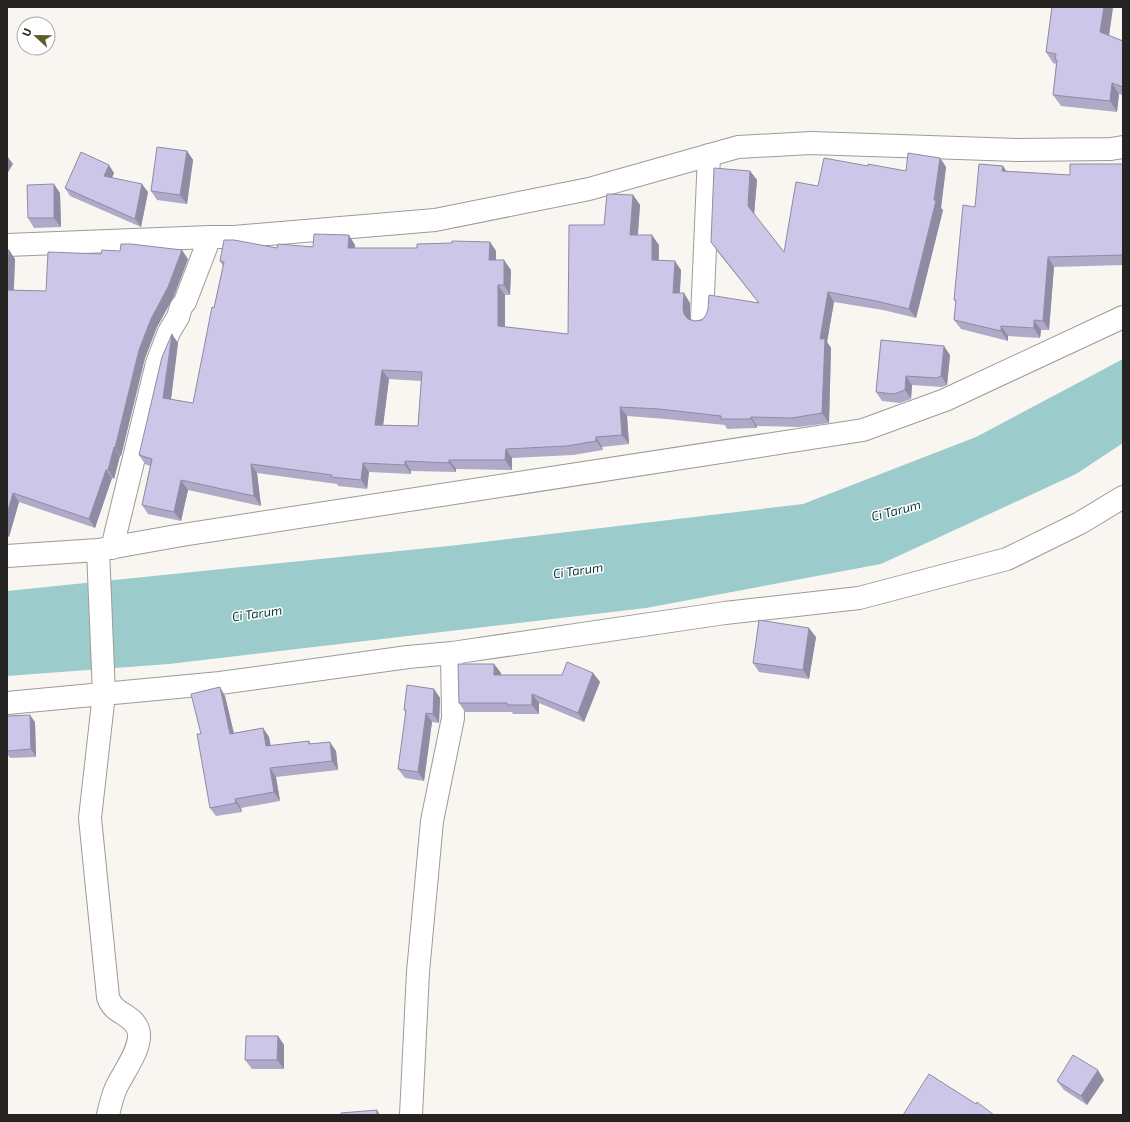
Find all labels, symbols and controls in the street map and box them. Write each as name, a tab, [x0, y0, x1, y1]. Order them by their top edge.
north arrow	[16, 16, 56, 56]
text: U	[19, 26, 34, 38]
water label: Ci Tarum	[870, 496, 922, 524]
water label: Ci Tarum	[552, 559, 604, 581]
water label: Ci Tarum	[231, 602, 283, 624]

